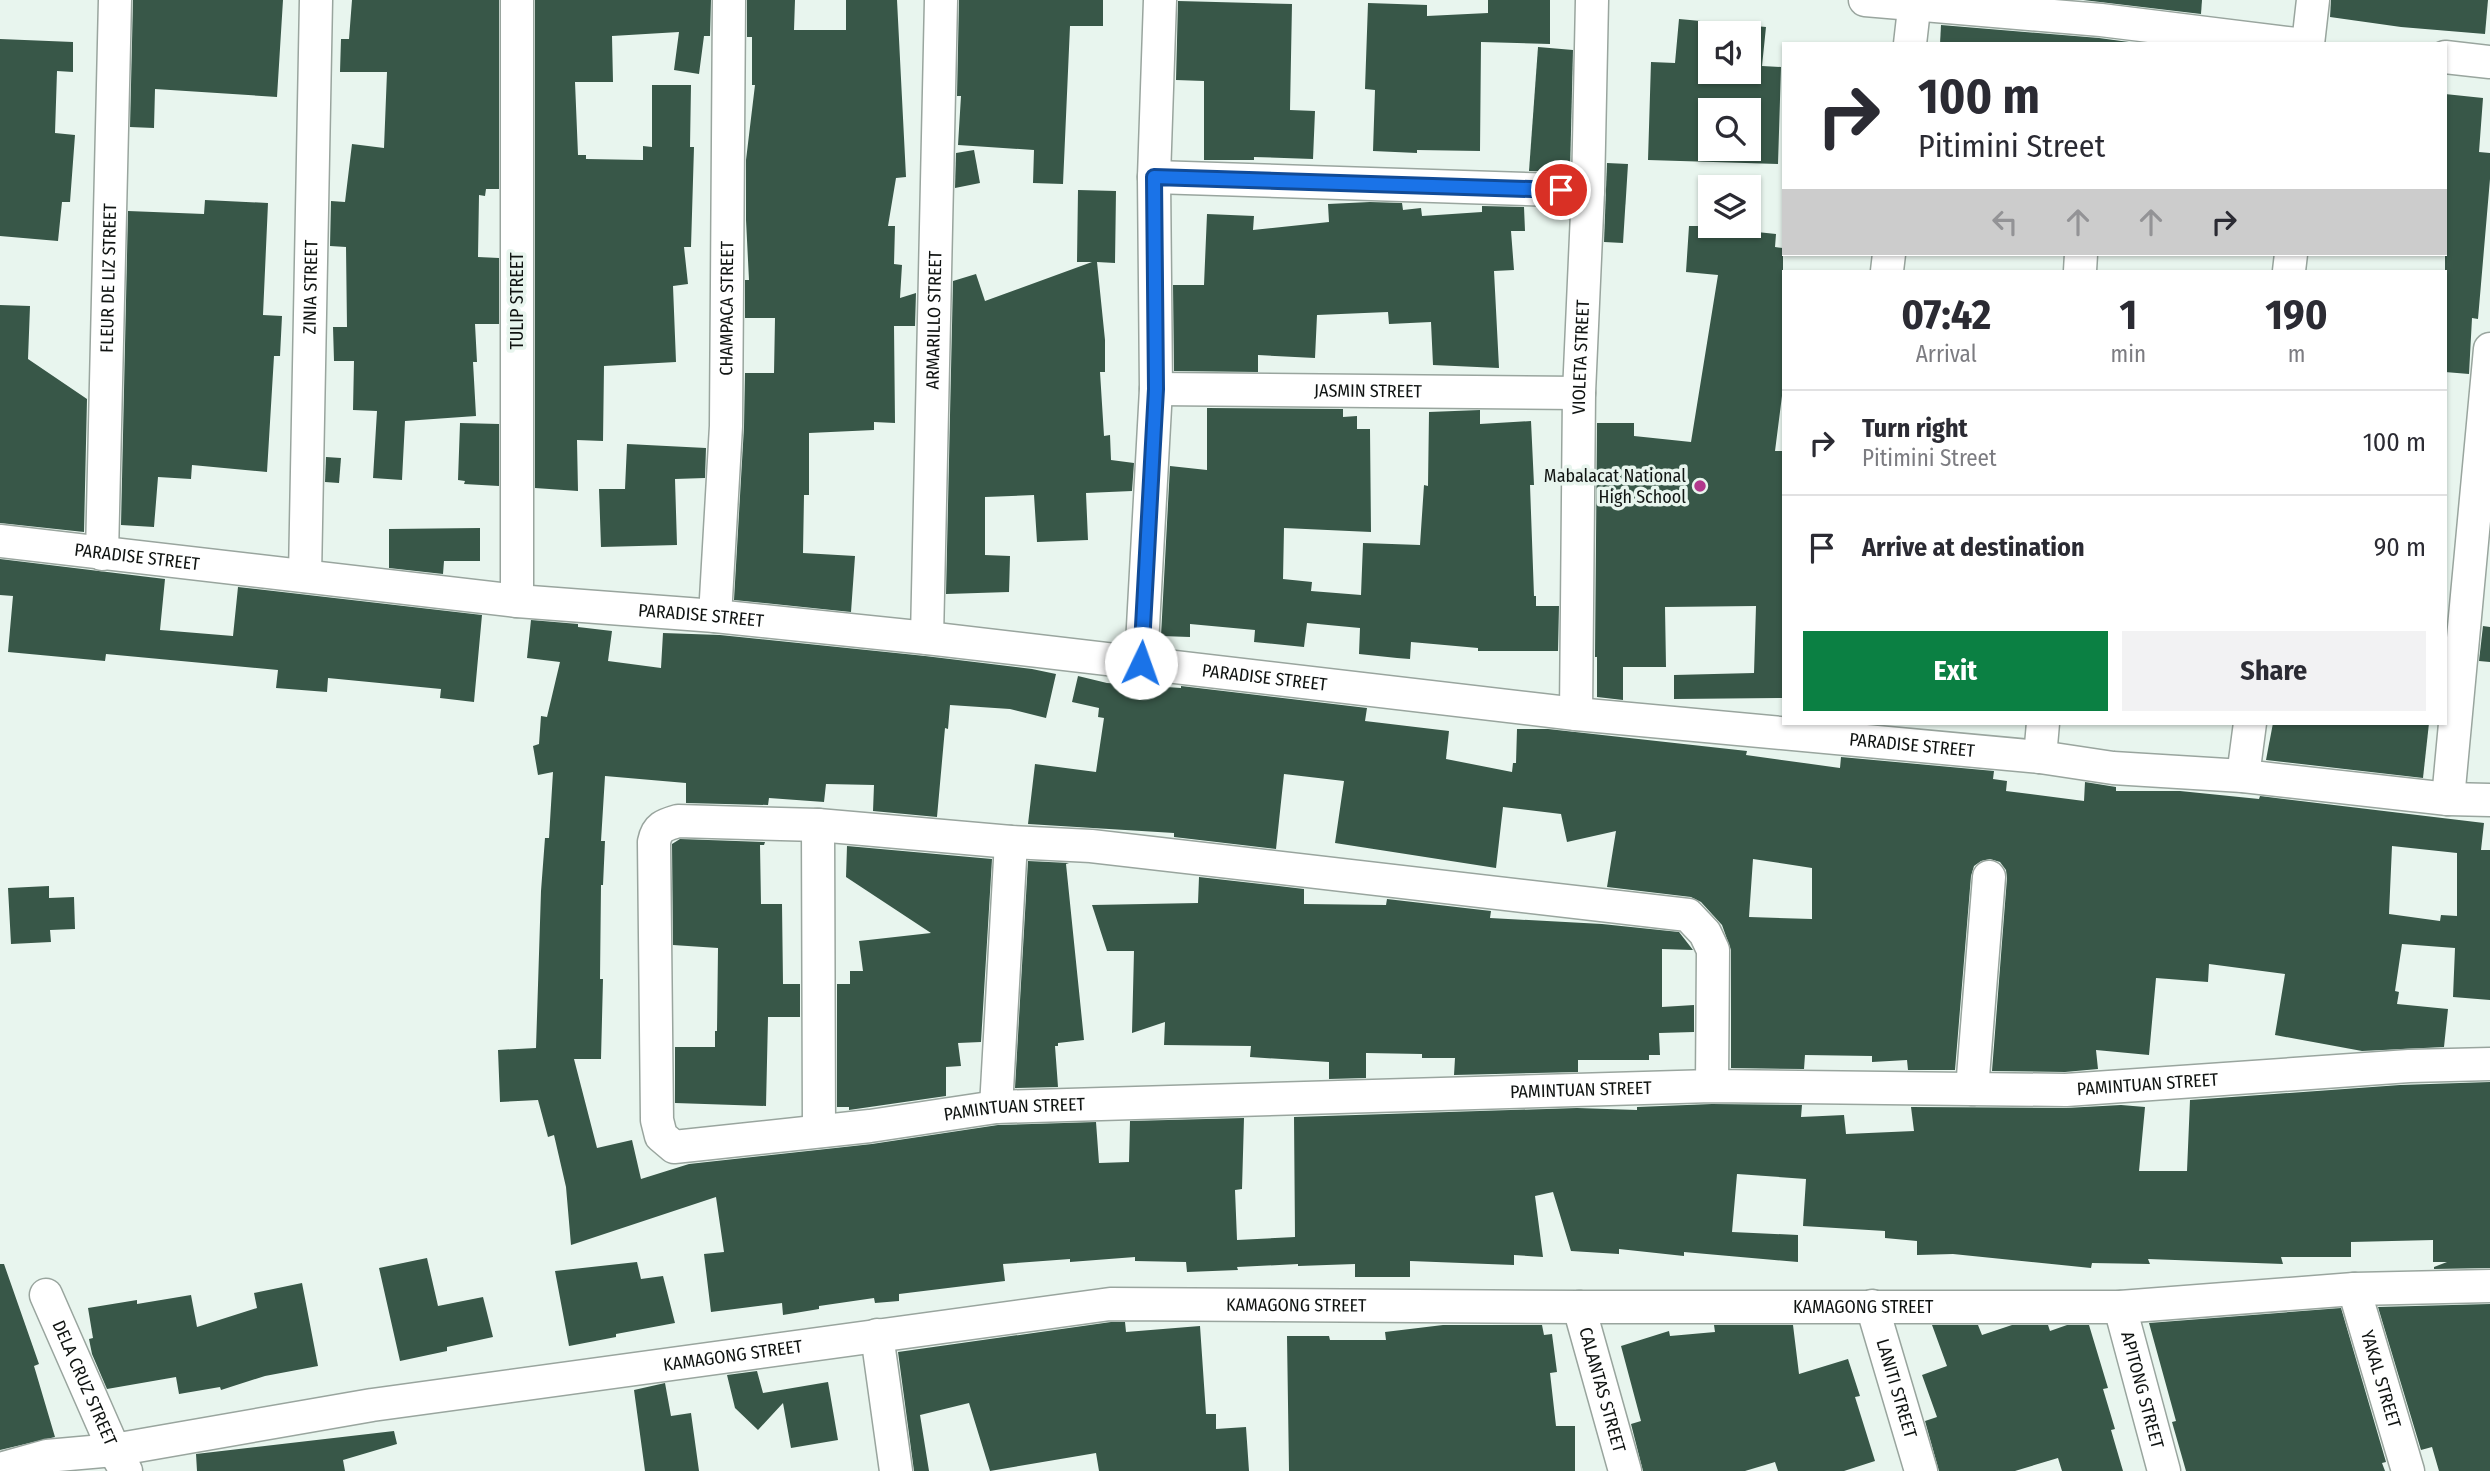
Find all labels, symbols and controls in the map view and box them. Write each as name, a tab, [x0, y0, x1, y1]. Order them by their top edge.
map controls	[1698, 21, 1761, 238]
button: sound	[1698, 21, 1761, 84]
text: 100 m	[1918, 67, 2040, 126]
icon: right	[1803, 70, 1894, 161]
button: search	[1698, 98, 1761, 161]
text: Pitimini Street	[1918, 127, 2105, 165]
pin	[1531, 160, 1591, 220]
icon: arrive	[1542, 171, 1580, 209]
button: layers	[1698, 175, 1761, 238]
street label: FLEUR DE LIZ STREET	[96, 202, 121, 353]
icon: left	[1986, 203, 2024, 241]
icon: ahead	[2059, 203, 2097, 241]
icon: ahead	[2132, 203, 2170, 241]
icon: right	[2205, 203, 2243, 241]
street label: ZINIA STREET	[299, 239, 322, 335]
street label: CHAMPACA STREET	[715, 240, 738, 376]
street label: ARMARILLO STREET	[921, 250, 947, 390]
street label: TULIP STREET	[506, 252, 528, 350]
text: 07:42	[1901, 290, 1991, 340]
text: 1	[2119, 290, 2137, 340]
text: 190	[2265, 290, 2328, 340]
street label: VIOLETA STREET	[1568, 299, 1594, 414]
text: Arrival	[1916, 340, 1977, 368]
text: min	[2111, 340, 2146, 368]
text: m	[2288, 340, 2305, 368]
street label: JASMIN STREET	[1314, 379, 1423, 403]
text: Turn right	[1862, 413, 1968, 444]
icon: right	[1803, 424, 1841, 462]
text: 100 m	[2363, 427, 2426, 458]
text: Pitimini Street	[1862, 444, 1997, 472]
place label: Mabalacat National High School	[1544, 465, 1686, 508]
marker: Mabalacat National High School	[1692, 478, 1708, 494]
icon: arrive	[1803, 529, 1841, 567]
text: Arrive at destination	[1862, 532, 2085, 563]
text: 90 m	[2374, 532, 2426, 563]
street label: PARADISE STREET	[73, 539, 202, 575]
street label: PARADISE STREET	[637, 599, 765, 632]
position arrow	[1104, 626, 1178, 700]
button: Exit	[1803, 631, 2108, 711]
button: Share	[2122, 631, 2426, 711]
street label: PARADISE STREET	[1201, 659, 1329, 696]
street label: PARADISE STREET	[1848, 728, 1976, 762]
street label: PAMINTUAN STREET	[2076, 1068, 2220, 1100]
street label: PAMINTUAN STREET	[1510, 1077, 1653, 1103]
street label: PAMINTUAN STREET	[942, 1093, 1086, 1126]
street label: KAMAGONG STREET	[1226, 1294, 1367, 1317]
street label: KAMAGONG STREET	[1793, 1296, 1934, 1318]
street label: DELA CRUZ STREET	[47, 1317, 122, 1450]
street label: CALANTAS STREET	[1574, 1325, 1630, 1456]
street label: YAKAL STREET	[2356, 1328, 2406, 1431]
street label: APITONG STREET	[2116, 1329, 2169, 1452]
street label: KAMAGONG STREET	[662, 1335, 804, 1376]
street label: LANITI STREET	[1871, 1336, 1922, 1441]

